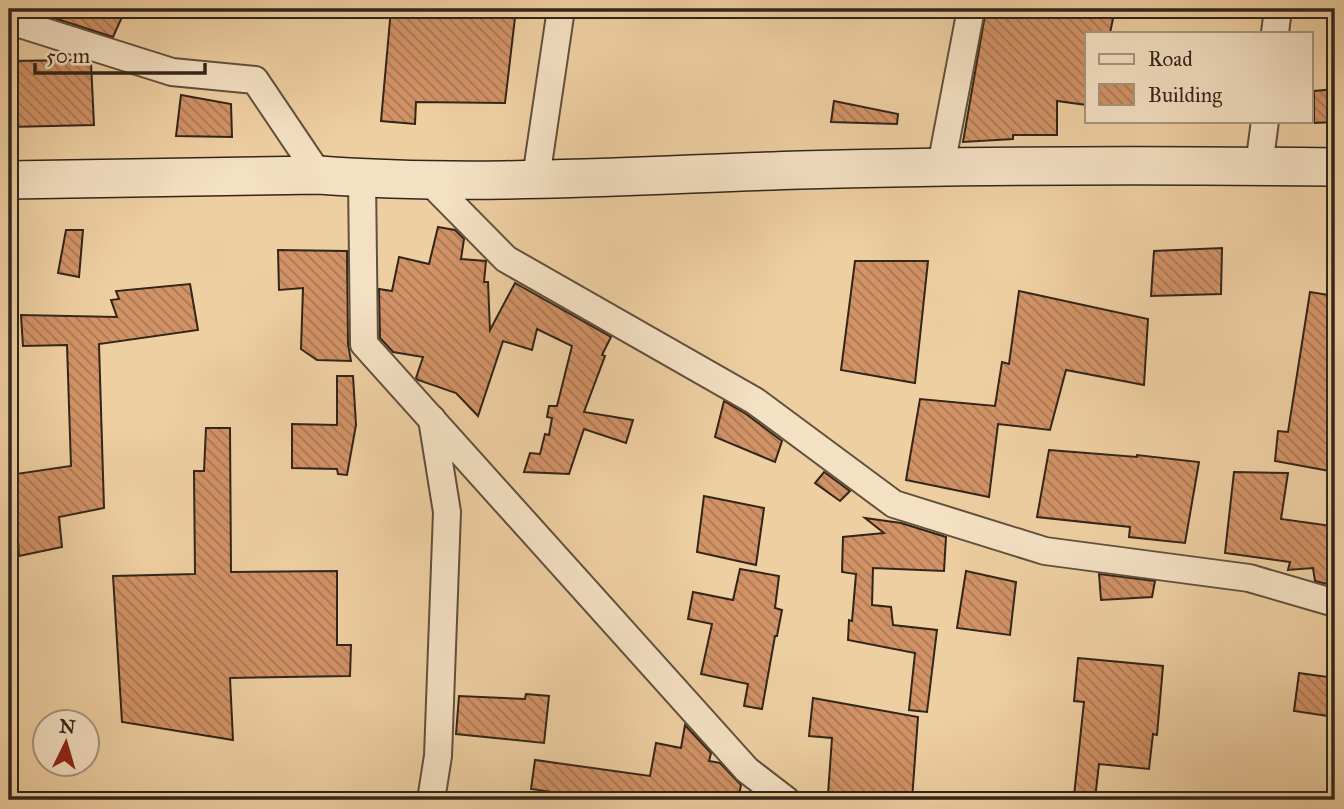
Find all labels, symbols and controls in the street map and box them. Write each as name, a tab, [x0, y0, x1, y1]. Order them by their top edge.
scale bar	[35, 32, 205, 76]
legend	[1085, 32, 1312, 122]
text: 50 m	[46, 43, 91, 69]
text: Road	[1148, 46, 1193, 72]
text: Building	[1148, 82, 1222, 108]
north arrow	[32, 708, 102, 778]
text: N	[58, 714, 76, 739]

